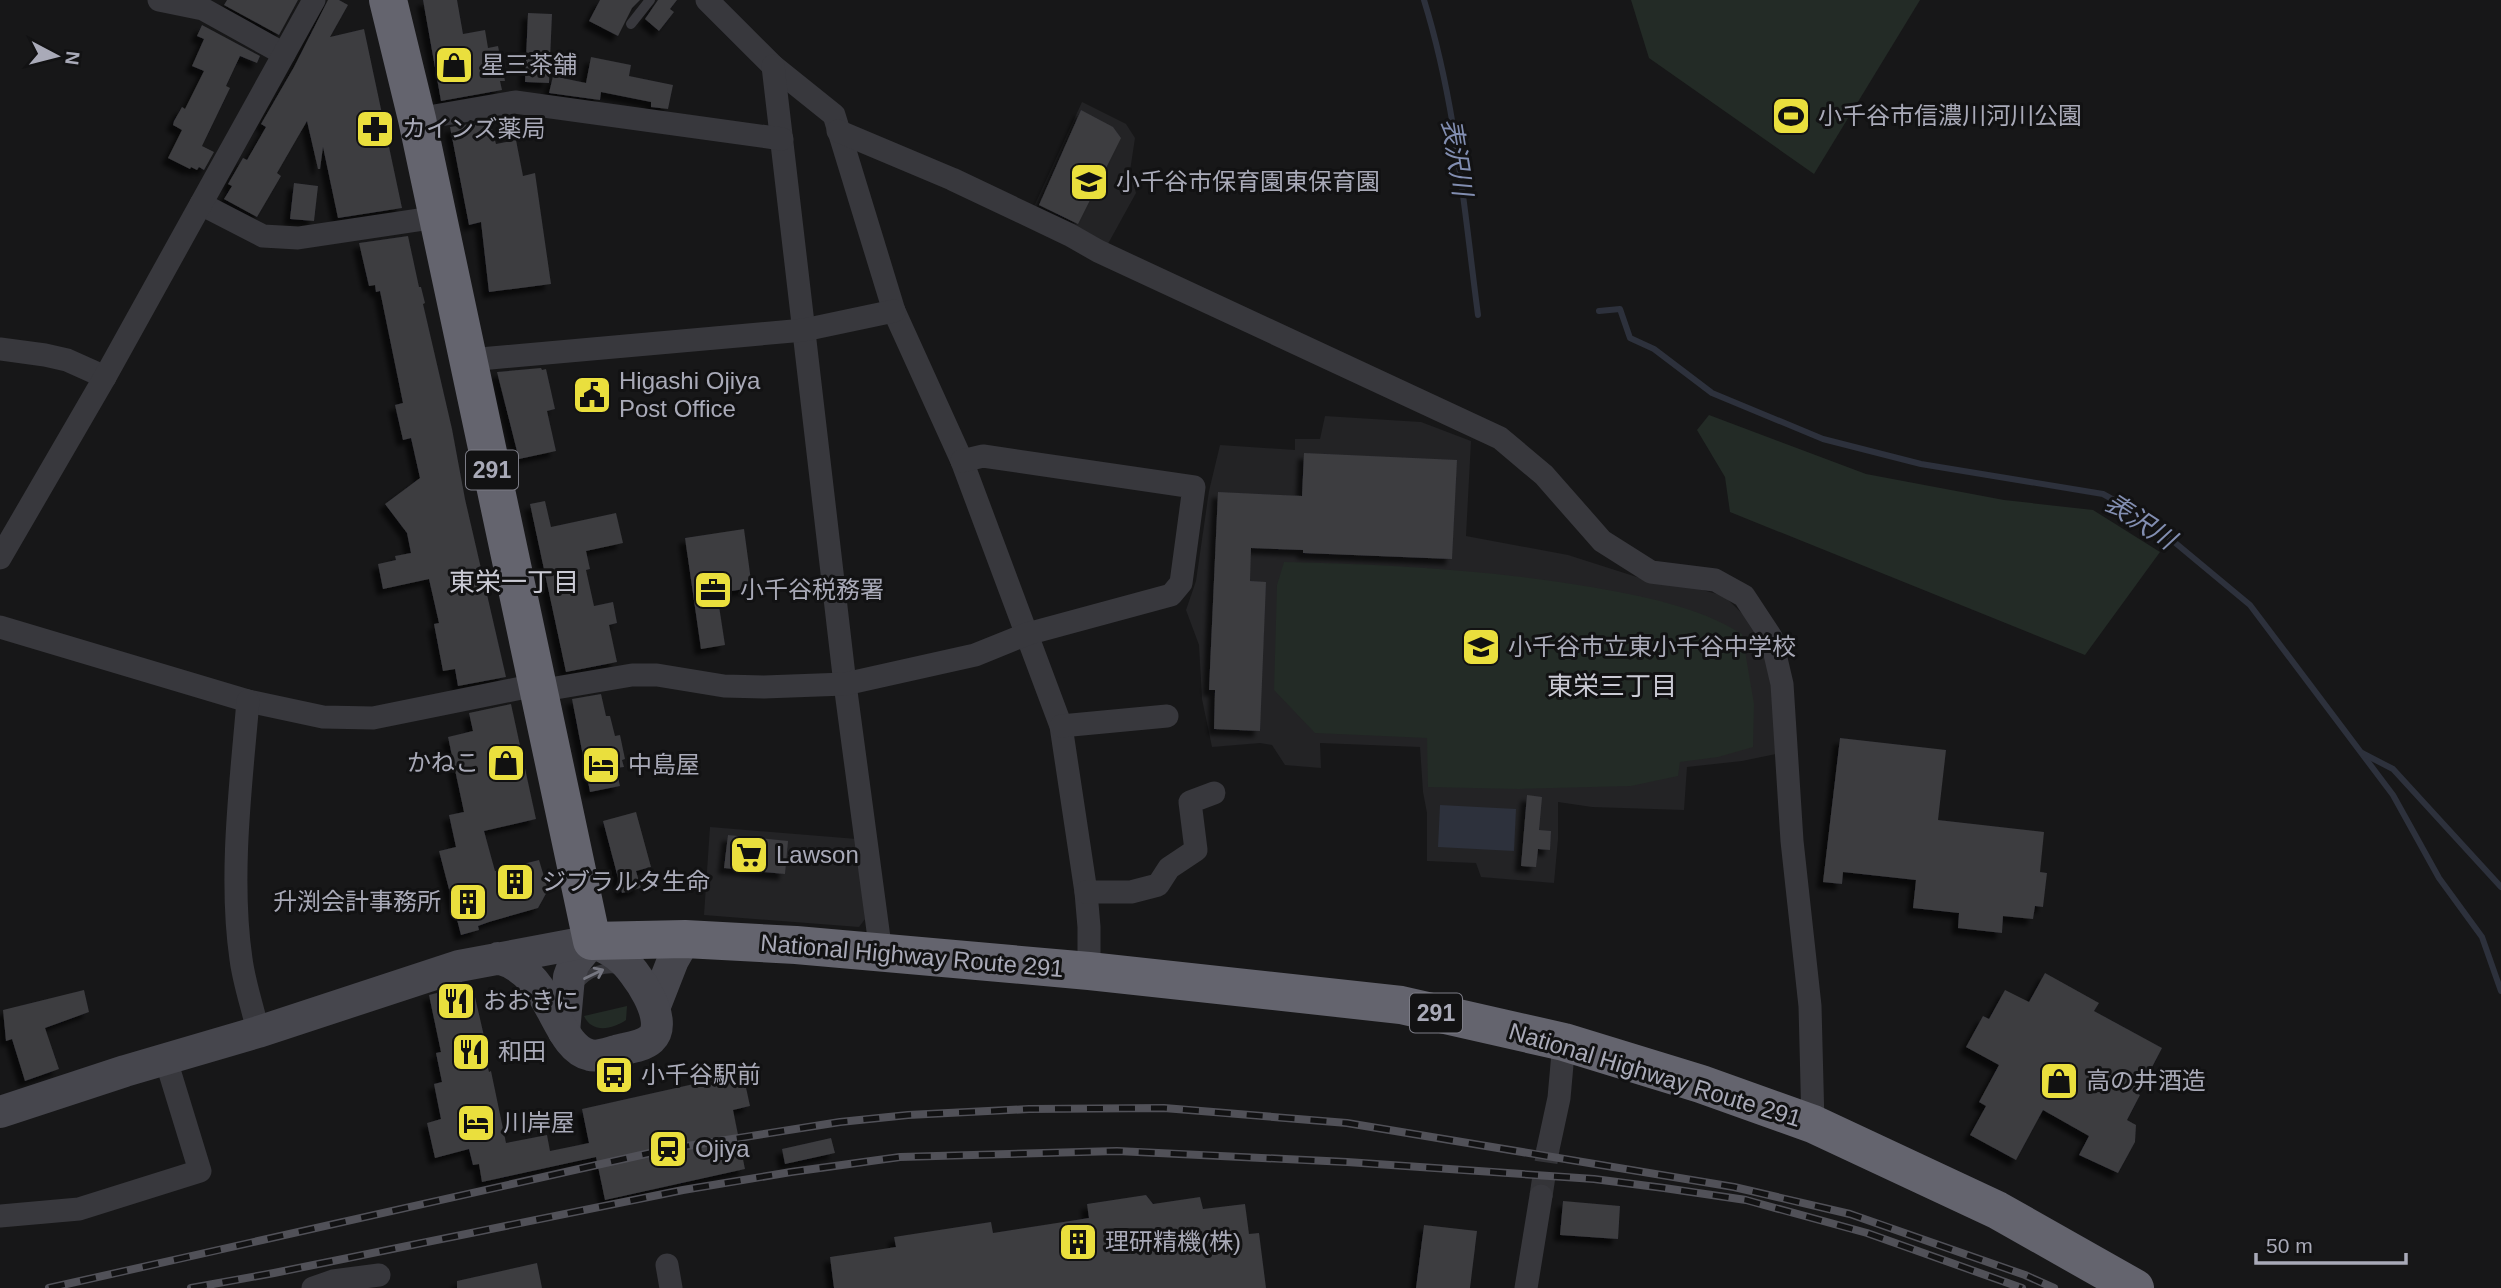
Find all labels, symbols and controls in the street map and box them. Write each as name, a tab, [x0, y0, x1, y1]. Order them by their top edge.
north arrow	[21, 21, 91, 91]
shop icon: 星三茶舗	[433, 44, 475, 86]
text: N	[61, 50, 84, 66]
place label: 星三茶舗	[481, 51, 577, 78]
sports icon: 小千谷市信濃川河川公園	[1770, 95, 1812, 137]
place label: 小千谷市信濃川河川公園	[1818, 102, 2082, 129]
pharmacy icon: カインズ薬局	[354, 108, 396, 150]
place label: カインズ薬局	[402, 115, 546, 142]
water label: 表沢川	[1436, 116, 1478, 201]
school or university icon: 小千谷市保育園東保育園	[1068, 161, 1110, 203]
place label: 小千谷市保育園東保育園	[1116, 168, 1380, 195]
place label: Higashi Ojiya Post Office	[619, 367, 761, 422]
public building icon: Higashi Ojiya Post Office	[571, 374, 613, 416]
road number: 291	[466, 450, 518, 490]
water label: 表沢川	[2099, 487, 2183, 556]
district label: 東栄一丁目	[449, 567, 579, 597]
office icon: 小千谷税務署	[692, 569, 734, 611]
place label: 小千谷税務署	[740, 576, 884, 603]
school or university icon: 小千谷市立東小千谷中学校	[1460, 626, 1502, 668]
place label: 小千谷市立東小千谷中学校	[1508, 633, 1796, 660]
district label: 東栄三丁目	[1547, 671, 1677, 701]
shop icon: かねこ	[485, 742, 527, 784]
hotel icon: 中島屋	[580, 744, 622, 786]
place label: かねこ	[407, 749, 479, 776]
place label: 中島屋	[628, 751, 700, 778]
supermarket icon: Lawson	[728, 834, 770, 876]
place label: Lawson	[776, 841, 859, 868]
building icon: ジブラルタ生命	[494, 861, 536, 903]
place label: ジブラルタ生命	[542, 868, 710, 895]
building icon: 升渕会計事務所	[447, 881, 489, 923]
place label: 升渕会計事務所	[273, 888, 441, 915]
street label: National Highway Route 291	[759, 929, 1065, 982]
one-way arrow	[583, 967, 604, 980]
restaurant icon: おおきに	[435, 980, 477, 1022]
place label: おおきに	[483, 987, 579, 1014]
road number: 291	[1410, 994, 1462, 1032]
street label: National Highway Route 291	[1506, 1017, 1805, 1132]
restaurant icon: 和田	[450, 1031, 492, 1073]
place label: 和田	[498, 1038, 546, 1065]
bus stop icon: 小千谷駅前	[593, 1054, 635, 1096]
shop icon: 高の井酒造	[2038, 1060, 2080, 1102]
place label: 小千谷駅前	[641, 1061, 761, 1088]
place label: 高の井酒造	[2086, 1067, 2206, 1094]
hotel icon: 川岸屋	[455, 1102, 497, 1144]
place label: 川岸屋	[503, 1109, 575, 1136]
station icon: Ojiya	[647, 1128, 689, 1170]
place label: Ojiya	[695, 1135, 750, 1162]
building icon: 理研精機(株)	[1057, 1221, 1099, 1263]
scale bar	[2256, 1222, 2406, 1266]
place label: 理研精機(株)	[1105, 1228, 1241, 1255]
text: 50 m	[2266, 1234, 2313, 1257]

